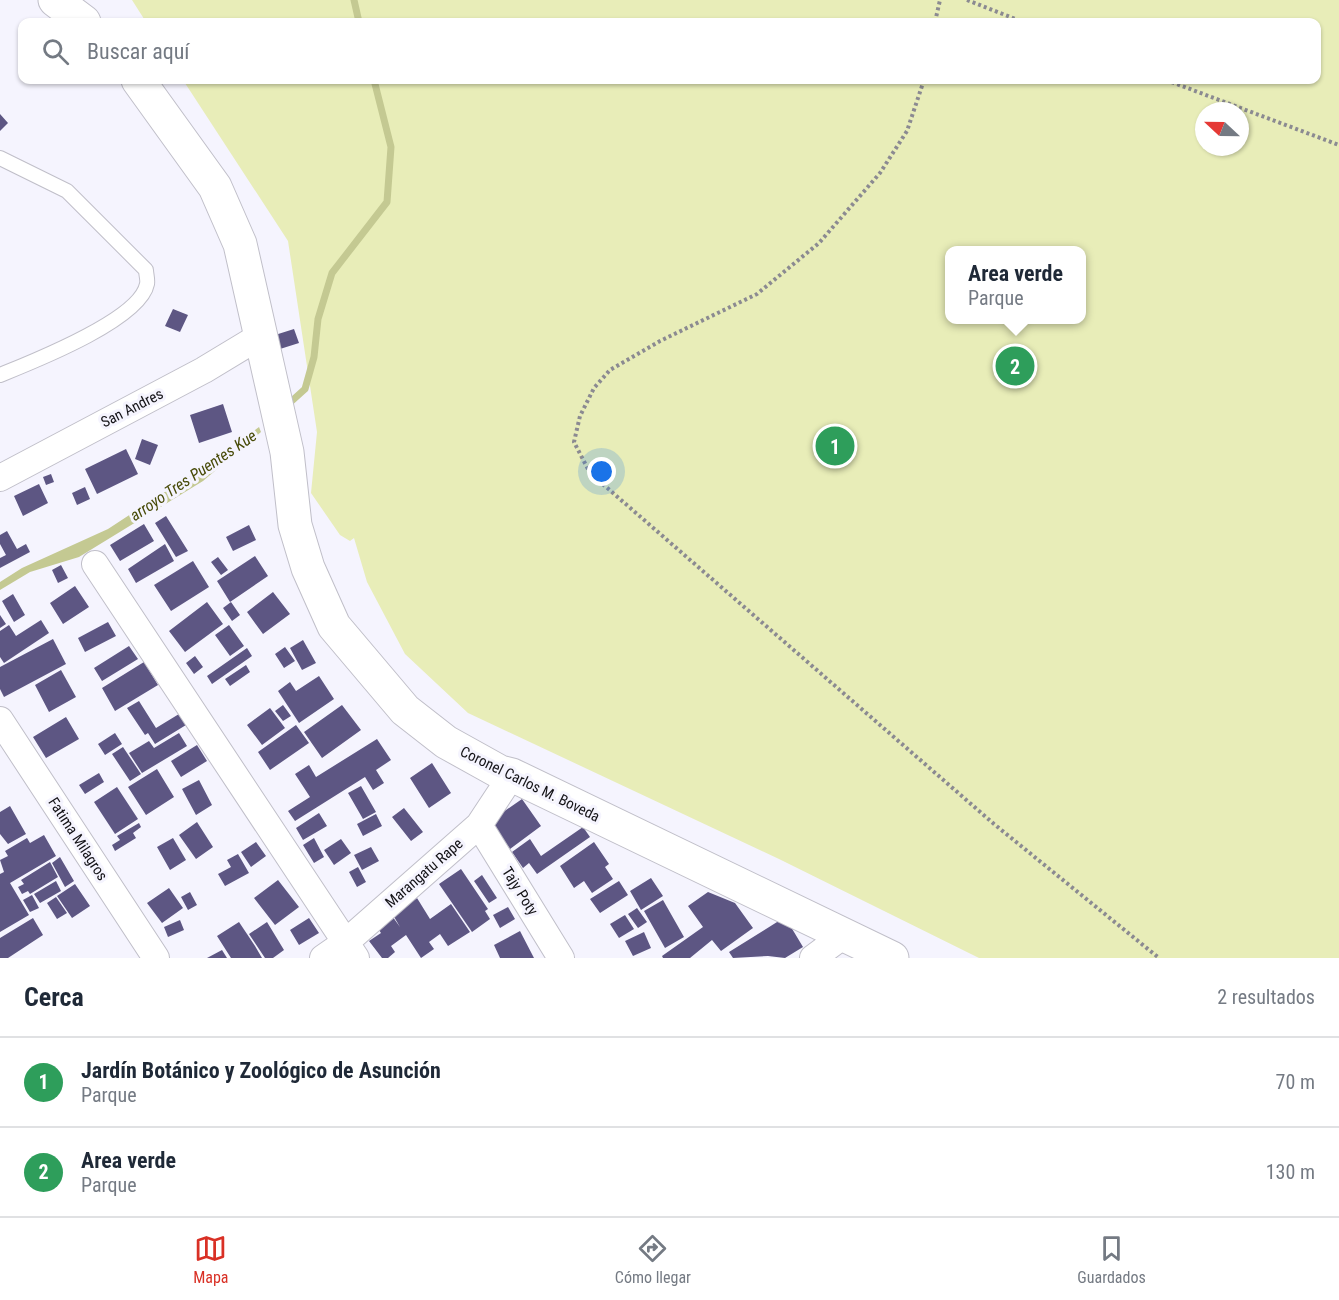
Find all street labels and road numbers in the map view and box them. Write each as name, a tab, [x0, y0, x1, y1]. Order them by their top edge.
street label: San Andres	[98, 385, 166, 431]
street label: Coronel Carlos M. Boveda	[457, 742, 603, 826]
street label: Fatima Milagros	[44, 794, 112, 884]
street label: Marangatu Rape	[382, 835, 466, 911]
street label: Tajy Poty	[498, 863, 542, 919]

